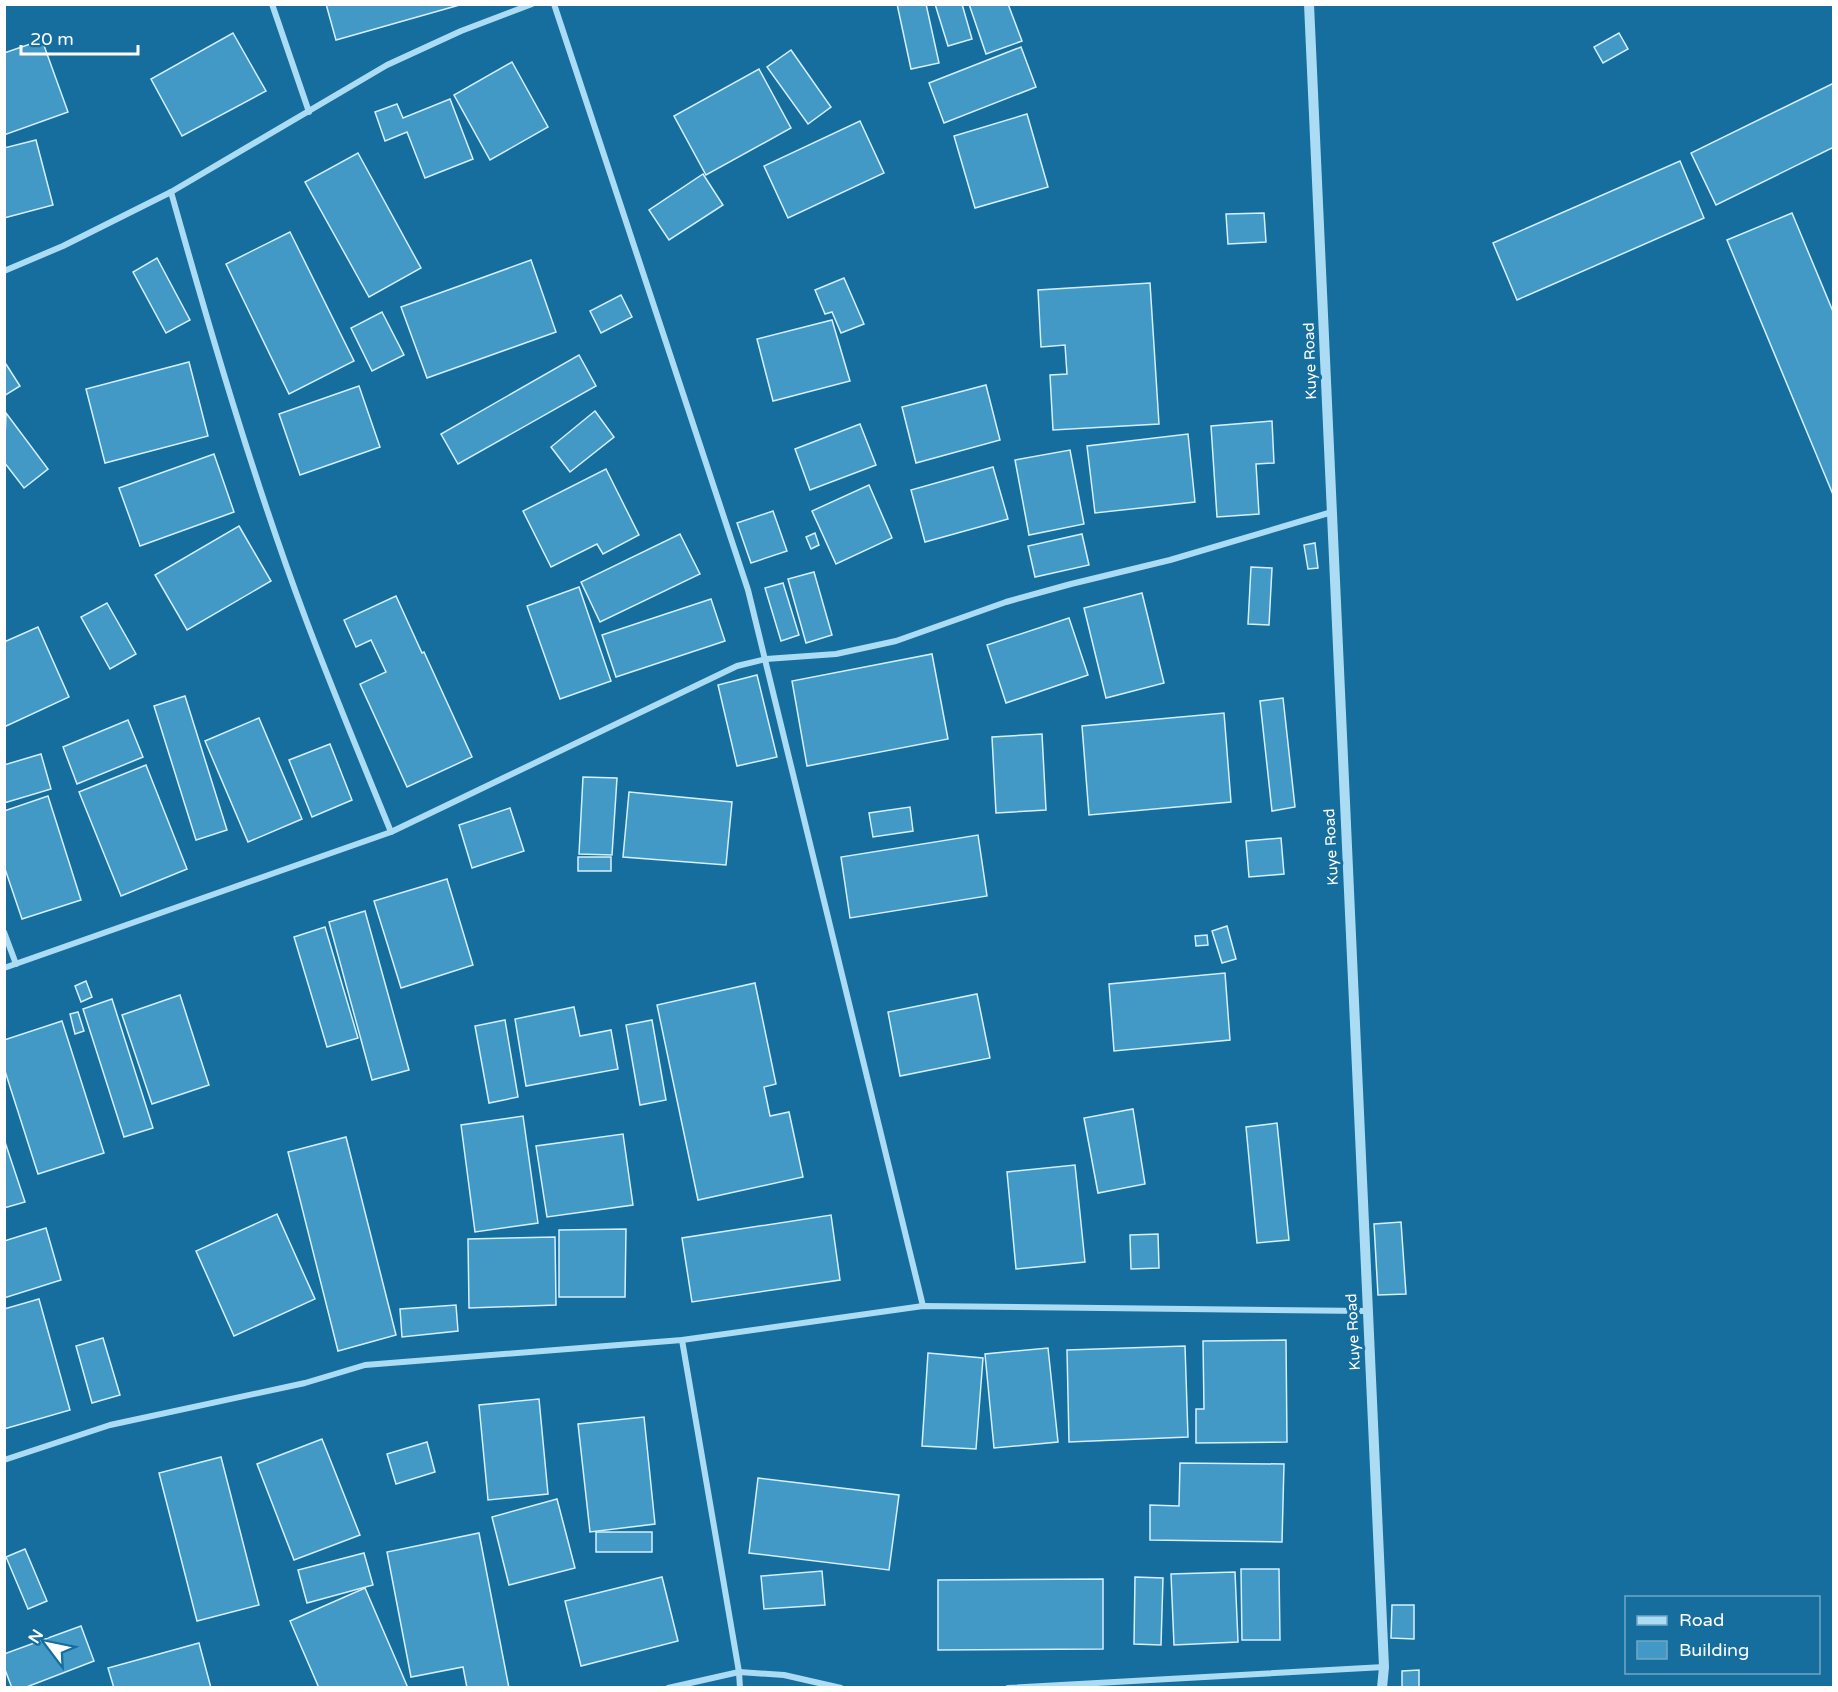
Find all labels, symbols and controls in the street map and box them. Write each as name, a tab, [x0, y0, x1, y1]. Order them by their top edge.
scale bar	[21, 18, 138, 56]
text: 20 m	[30, 28, 74, 50]
street label: Kuye Road	[1300, 322, 1320, 400]
street label: Kuye Road	[1320, 808, 1342, 886]
street label: Kuye Road	[1342, 1293, 1364, 1371]
legend	[1625, 1596, 1820, 1674]
text: Road	[1679, 1609, 1724, 1631]
north arrow	[18, 1614, 78, 1674]
text: N	[24, 1626, 48, 1647]
text: Building	[1679, 1639, 1749, 1661]

